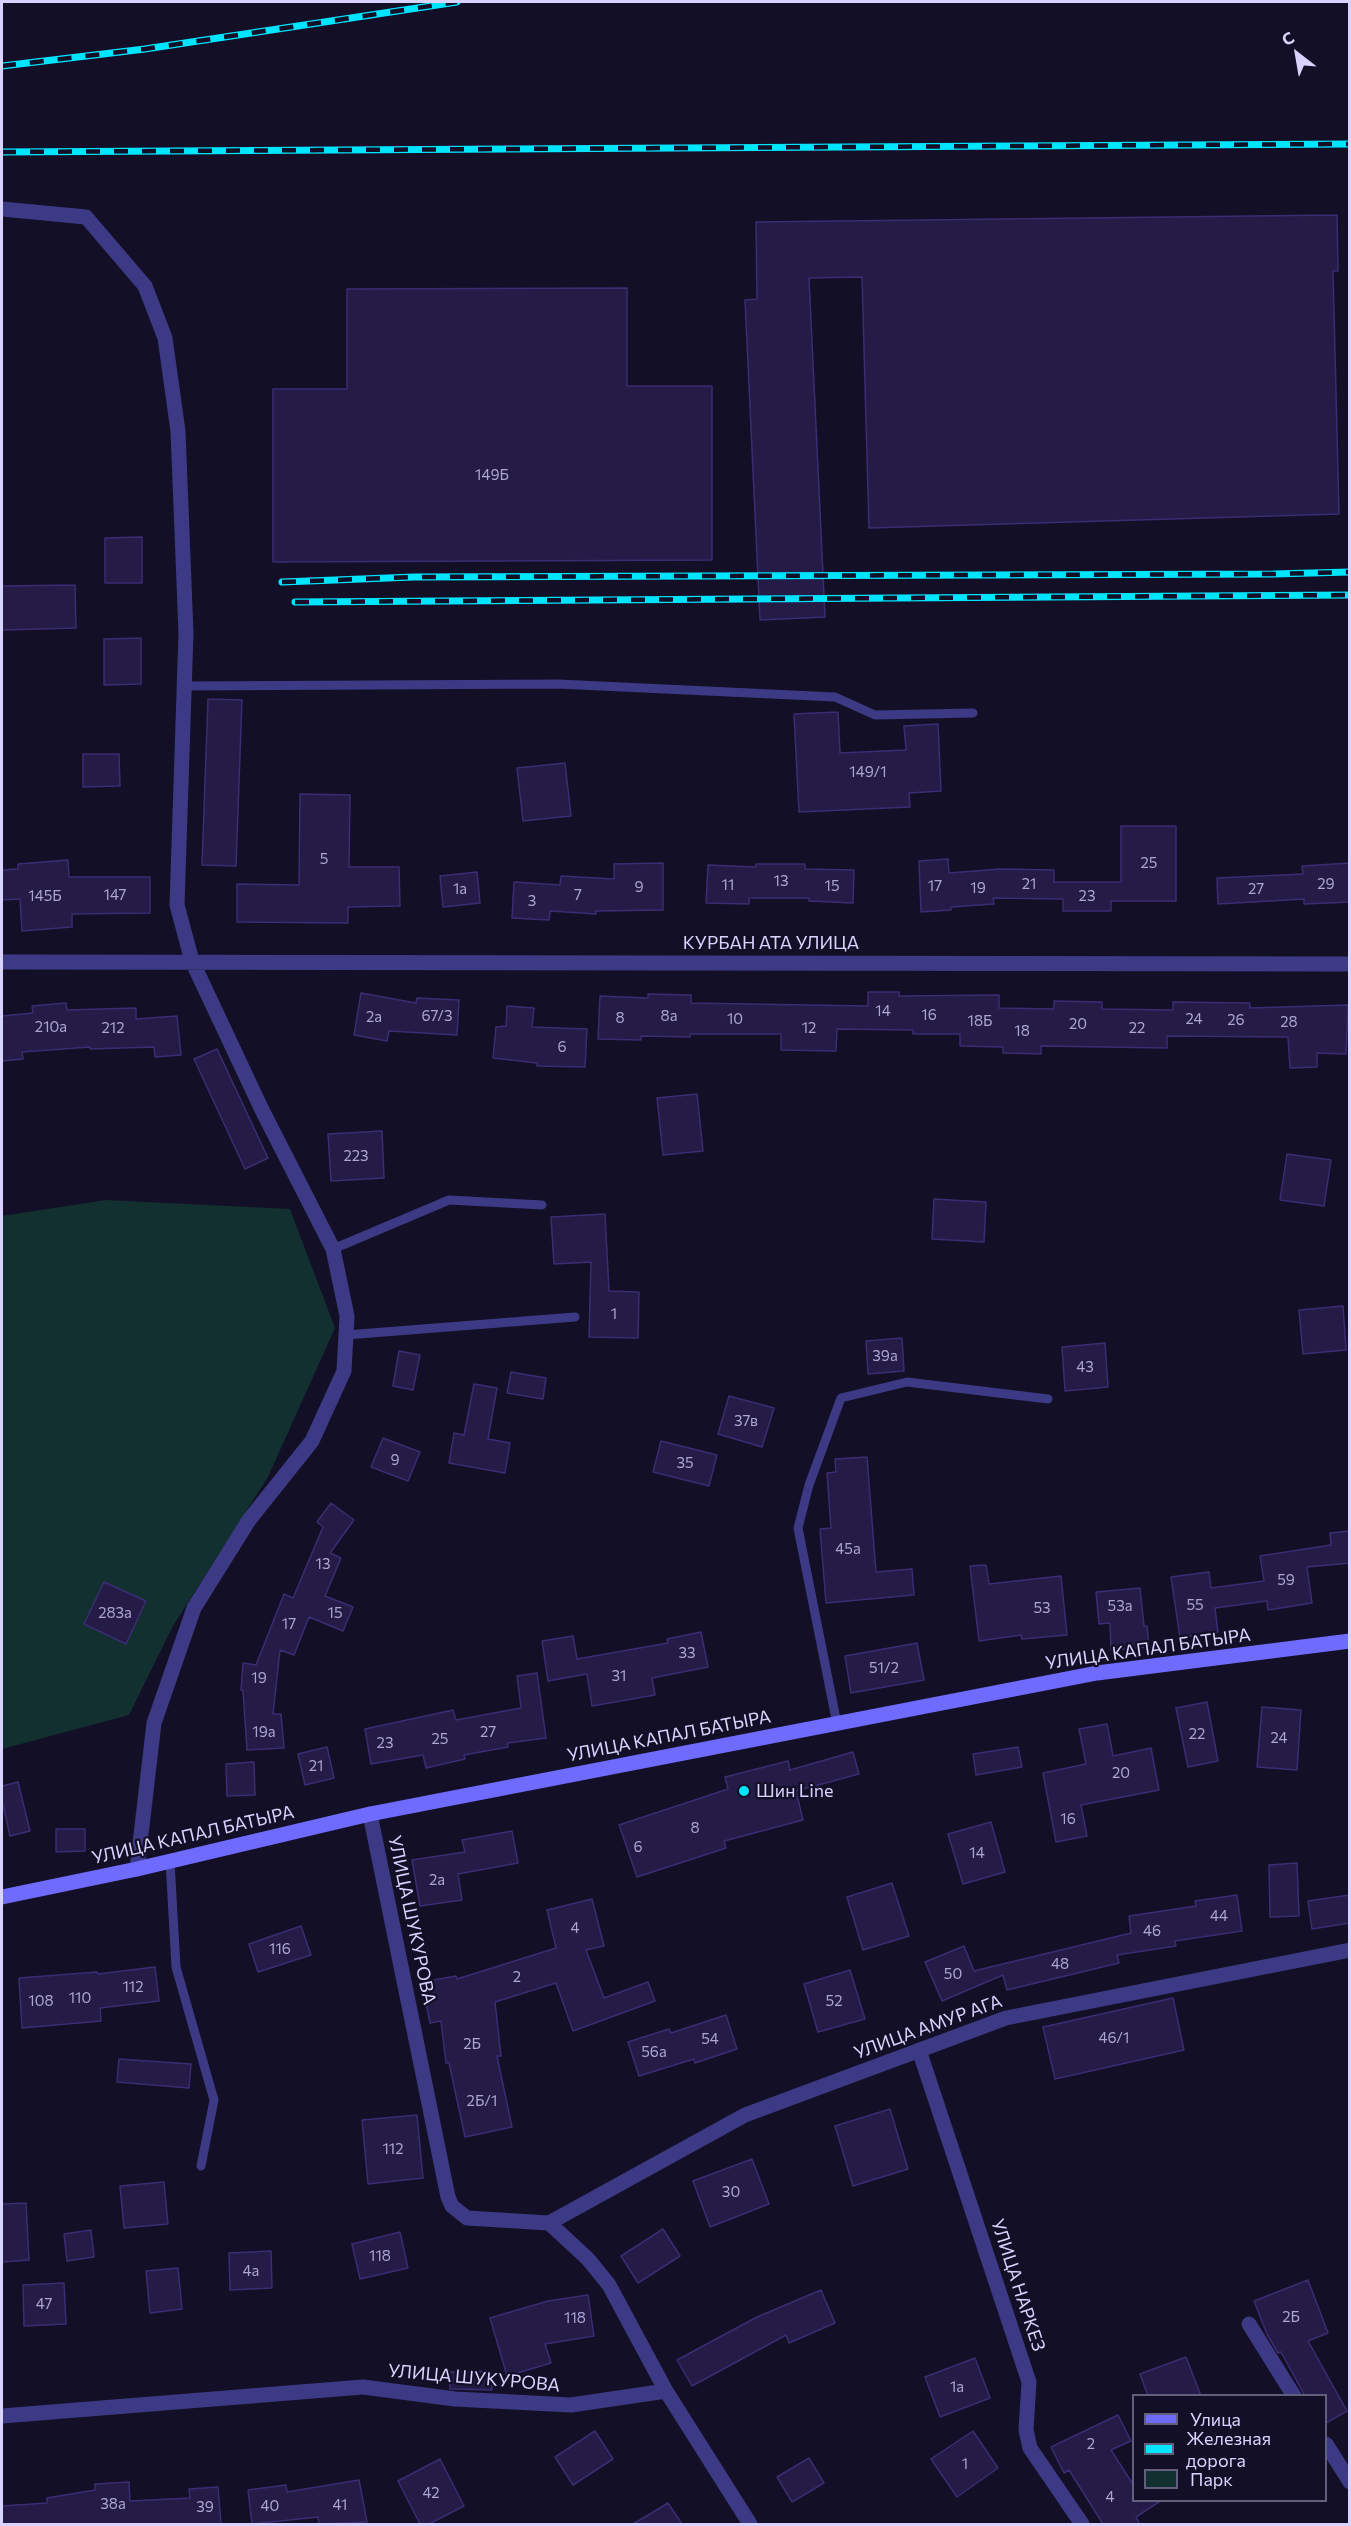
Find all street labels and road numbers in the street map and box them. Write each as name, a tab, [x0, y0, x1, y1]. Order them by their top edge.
street label: КУРБАН АТА УЛИЦА	[683, 932, 859, 954]
street label: УЛИЦА КАПАЛ БАТЫРА	[1044, 1624, 1252, 1674]
street label: УЛИЦА КАПАЛ БАТЫРА	[565, 1706, 773, 1766]
street label: УЛИЦА КАПАЛ БАТЫРА	[90, 1801, 296, 1869]
street label: УЛИЦА ШУКУРОВА	[384, 1833, 440, 2007]
street label: УЛИЦА АМУР АГА	[851, 1990, 1005, 2064]
street label: УЛИЦА НАРКЕЗ	[986, 2216, 1050, 2354]
street label: УЛИЦА ШУКУРОВА	[387, 2360, 561, 2396]

